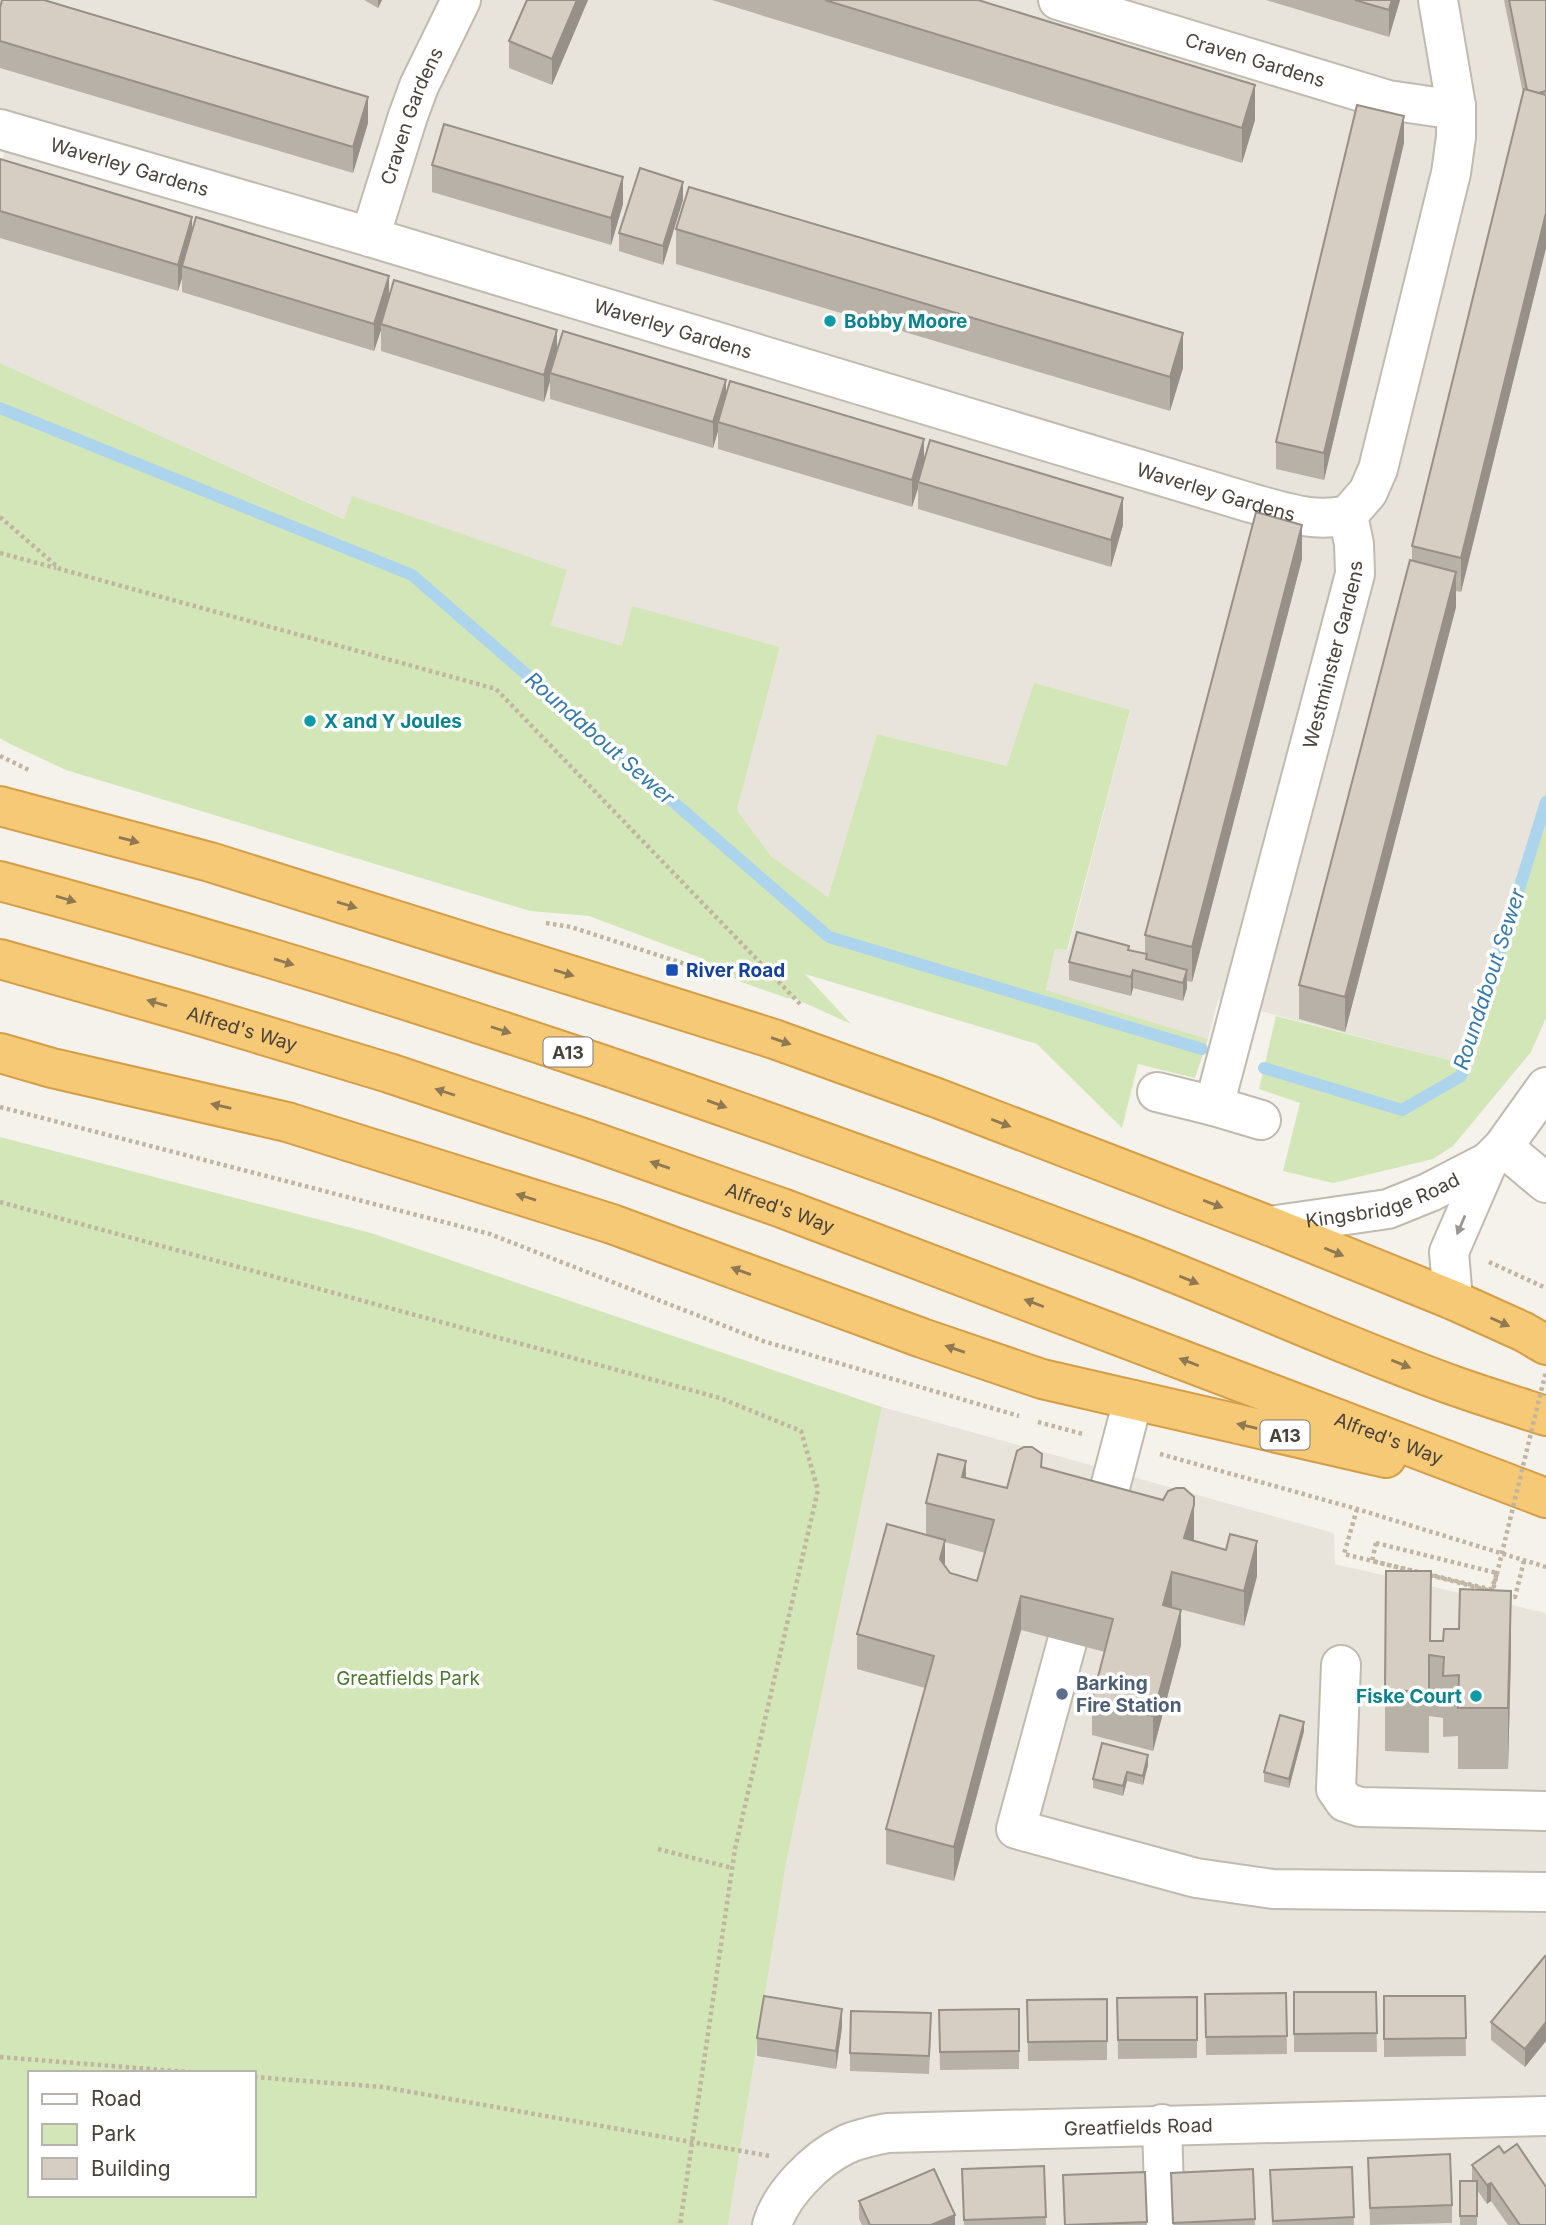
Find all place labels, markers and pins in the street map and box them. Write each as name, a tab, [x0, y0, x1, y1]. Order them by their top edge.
place label: Bobby Moore	[844, 310, 967, 333]
marker: Bobby Moore	[822, 313, 838, 329]
place label: X and Y Joules	[324, 710, 462, 733]
marker: X and Y Joules	[302, 713, 318, 729]
place label: River Road	[686, 959, 785, 982]
marker: River Road	[664, 962, 680, 978]
place label: Barking Fire Station	[1076, 1672, 1182, 1717]
place label: Fiske Court	[1356, 1685, 1462, 1708]
marker: Barking Fire Station	[1054, 1686, 1070, 1702]
marker: Fiske Court	[1468, 1688, 1484, 1704]

